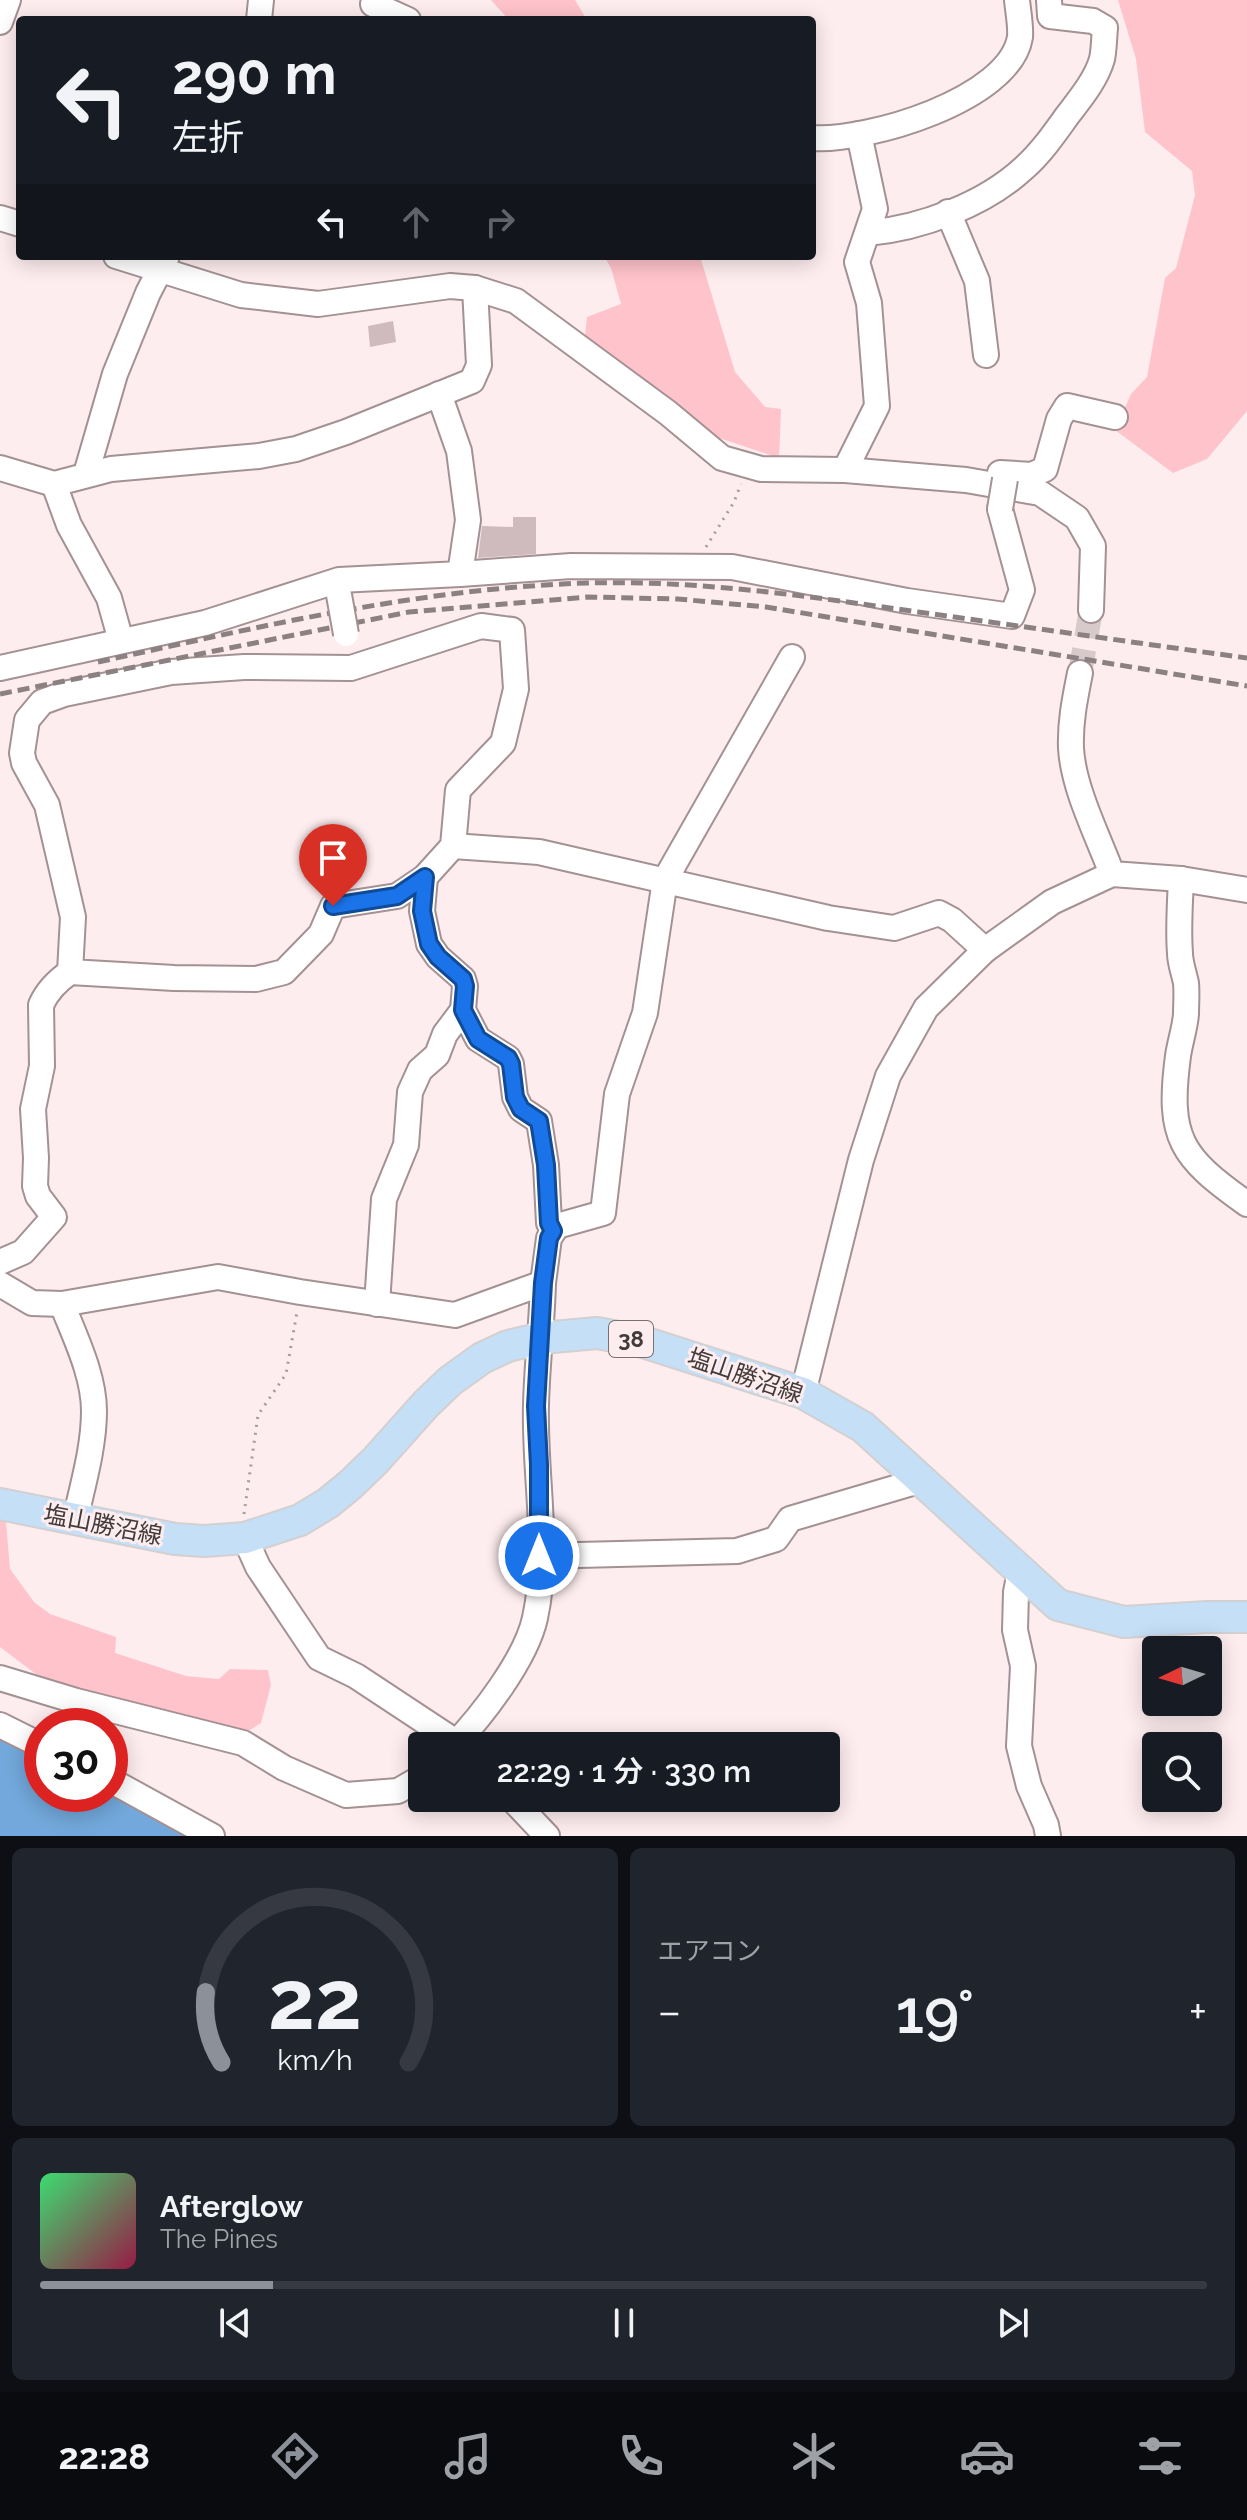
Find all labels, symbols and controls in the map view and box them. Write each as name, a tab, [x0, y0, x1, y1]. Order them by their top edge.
text: 290 m	[172, 41, 337, 107]
icon: left	[40, 48, 144, 152]
text: 左折	[172, 116, 244, 158]
icon: left	[310, 200, 354, 244]
icon: ahead	[394, 200, 438, 244]
icon: right	[478, 200, 522, 244]
pin	[299, 824, 367, 906]
icon: arrive	[311, 836, 355, 880]
road number: 38	[609, 1321, 653, 1357]
street label: 塩山勝沼線	[684, 1342, 807, 1409]
street label: 塩山勝沼線	[41, 1499, 165, 1550]
position arrow	[497, 1514, 581, 1598]
north arrow	[1142, 1636, 1222, 1716]
map controls	[1142, 1636, 1222, 1812]
speed limit sign: 30	[24, 1708, 128, 1812]
button: search	[1142, 1732, 1222, 1812]
text: 22:29 · 1 分 · 330 m	[497, 1754, 751, 1789]
text: エアコン	[658, 1936, 762, 1966]
text: 22	[268, 1951, 362, 2048]
text: 19°	[896, 1977, 974, 2047]
text: −	[658, 1986, 681, 2037]
text: +	[1189, 1986, 1207, 2037]
text: km/h	[277, 2043, 352, 2077]
text: Afterglow	[160, 2189, 303, 2224]
text: The Pines	[160, 2224, 278, 2254]
icon: previous	[213, 2301, 257, 2345]
icon: pause	[602, 2301, 646, 2345]
icon: next	[991, 2301, 1035, 2345]
icon: directions	[267, 2428, 323, 2484]
icon: music	[440, 2428, 496, 2484]
icon: phone	[613, 2428, 669, 2484]
icon: climate	[786, 2428, 842, 2484]
icon: car	[959, 2428, 1015, 2484]
icon: filters	[1132, 2428, 1188, 2484]
text: 22:28	[59, 2435, 150, 2477]

